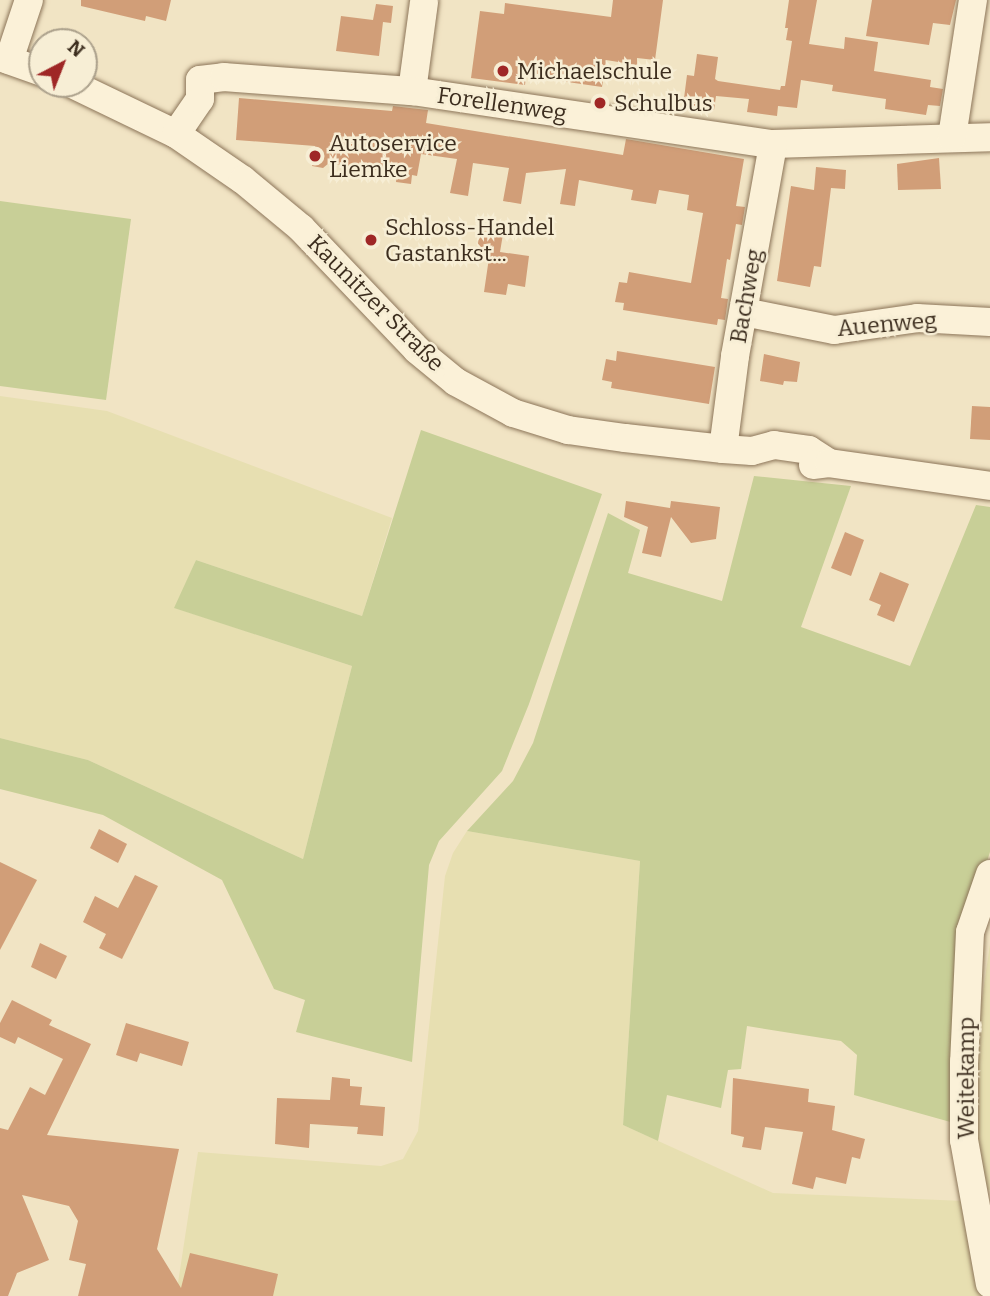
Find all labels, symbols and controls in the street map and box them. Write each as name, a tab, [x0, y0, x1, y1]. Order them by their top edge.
north arrow	[28, 28, 98, 98]
text: N	[63, 35, 89, 62]
place label: Michaelschule	[517, 57, 672, 85]
marker: Michaelschule	[495, 63, 511, 79]
street label: Forellenweg	[435, 81, 569, 127]
place label: Schulbus	[614, 89, 713, 117]
marker: Schulbus	[592, 95, 608, 111]
place label: Autoservice Liemke	[329, 129, 457, 183]
marker: Autoservice Liemke	[307, 148, 323, 164]
place label: Schloss-Handel Gastankst...	[385, 213, 554, 267]
street label: Kaunitzer Straße	[302, 229, 450, 377]
marker: Schloss-Handel Gastankst...	[363, 232, 379, 248]
street label: Bachweg	[724, 247, 768, 345]
street label: Auenweg	[836, 306, 938, 342]
street label: Weitekamp	[952, 1017, 980, 1139]

